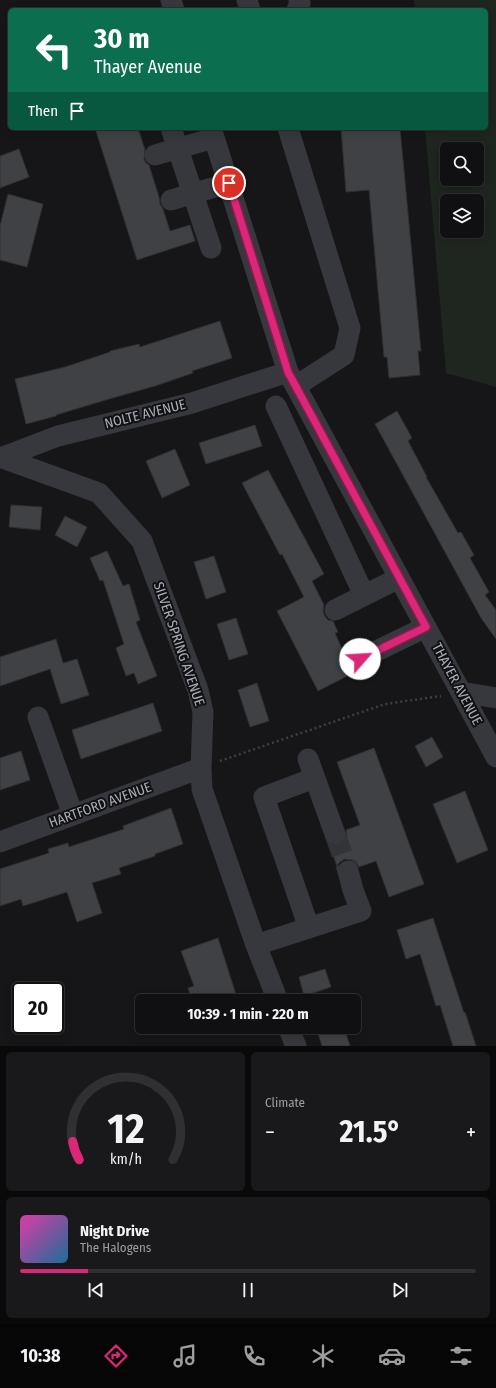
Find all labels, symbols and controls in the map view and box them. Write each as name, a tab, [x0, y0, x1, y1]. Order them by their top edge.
text: 30 m	[94, 22, 150, 55]
icon: left	[28, 24, 80, 76]
text: Thayer Avenue	[94, 56, 202, 78]
icon: arrive	[66, 100, 88, 122]
text: Then	[28, 102, 58, 120]
map controls	[440, 142, 484, 238]
button: search	[440, 142, 484, 186]
pin	[212, 166, 246, 200]
icon: arrive	[218, 172, 240, 194]
button: layers	[440, 194, 484, 238]
street label: NOLTE AVENUE	[103, 396, 188, 432]
street label: SILVER SPRING AVENUE	[150, 580, 208, 709]
position arrow	[339, 638, 381, 680]
street label: THAYER AVENUE	[428, 640, 486, 728]
street label: HARTFORD AVENUE	[47, 778, 154, 831]
speed limit sign: 20	[12, 982, 64, 1034]
text: 10:39 · 1 min · 220 m	[187, 1005, 309, 1023]
text: Climate	[265, 1095, 305, 1110]
text: 12	[107, 1103, 144, 1153]
text: 21.5°	[340, 1114, 401, 1150]
text: −	[265, 1119, 275, 1146]
text: +	[466, 1119, 476, 1146]
text: km/h	[110, 1150, 141, 1167]
text: Night Drive	[80, 1222, 149, 1240]
text: The Halogens	[80, 1240, 151, 1255]
icon: previous	[85, 1279, 107, 1301]
icon: pause	[237, 1279, 259, 1301]
icon: next	[389, 1279, 411, 1301]
icon: directions	[102, 1342, 130, 1370]
icon: music	[171, 1342, 199, 1370]
icon: phone	[240, 1342, 268, 1370]
icon: climate	[309, 1342, 337, 1370]
icon: car	[378, 1342, 406, 1370]
icon: filters	[447, 1342, 475, 1370]
text: 10:38	[21, 1345, 60, 1367]

